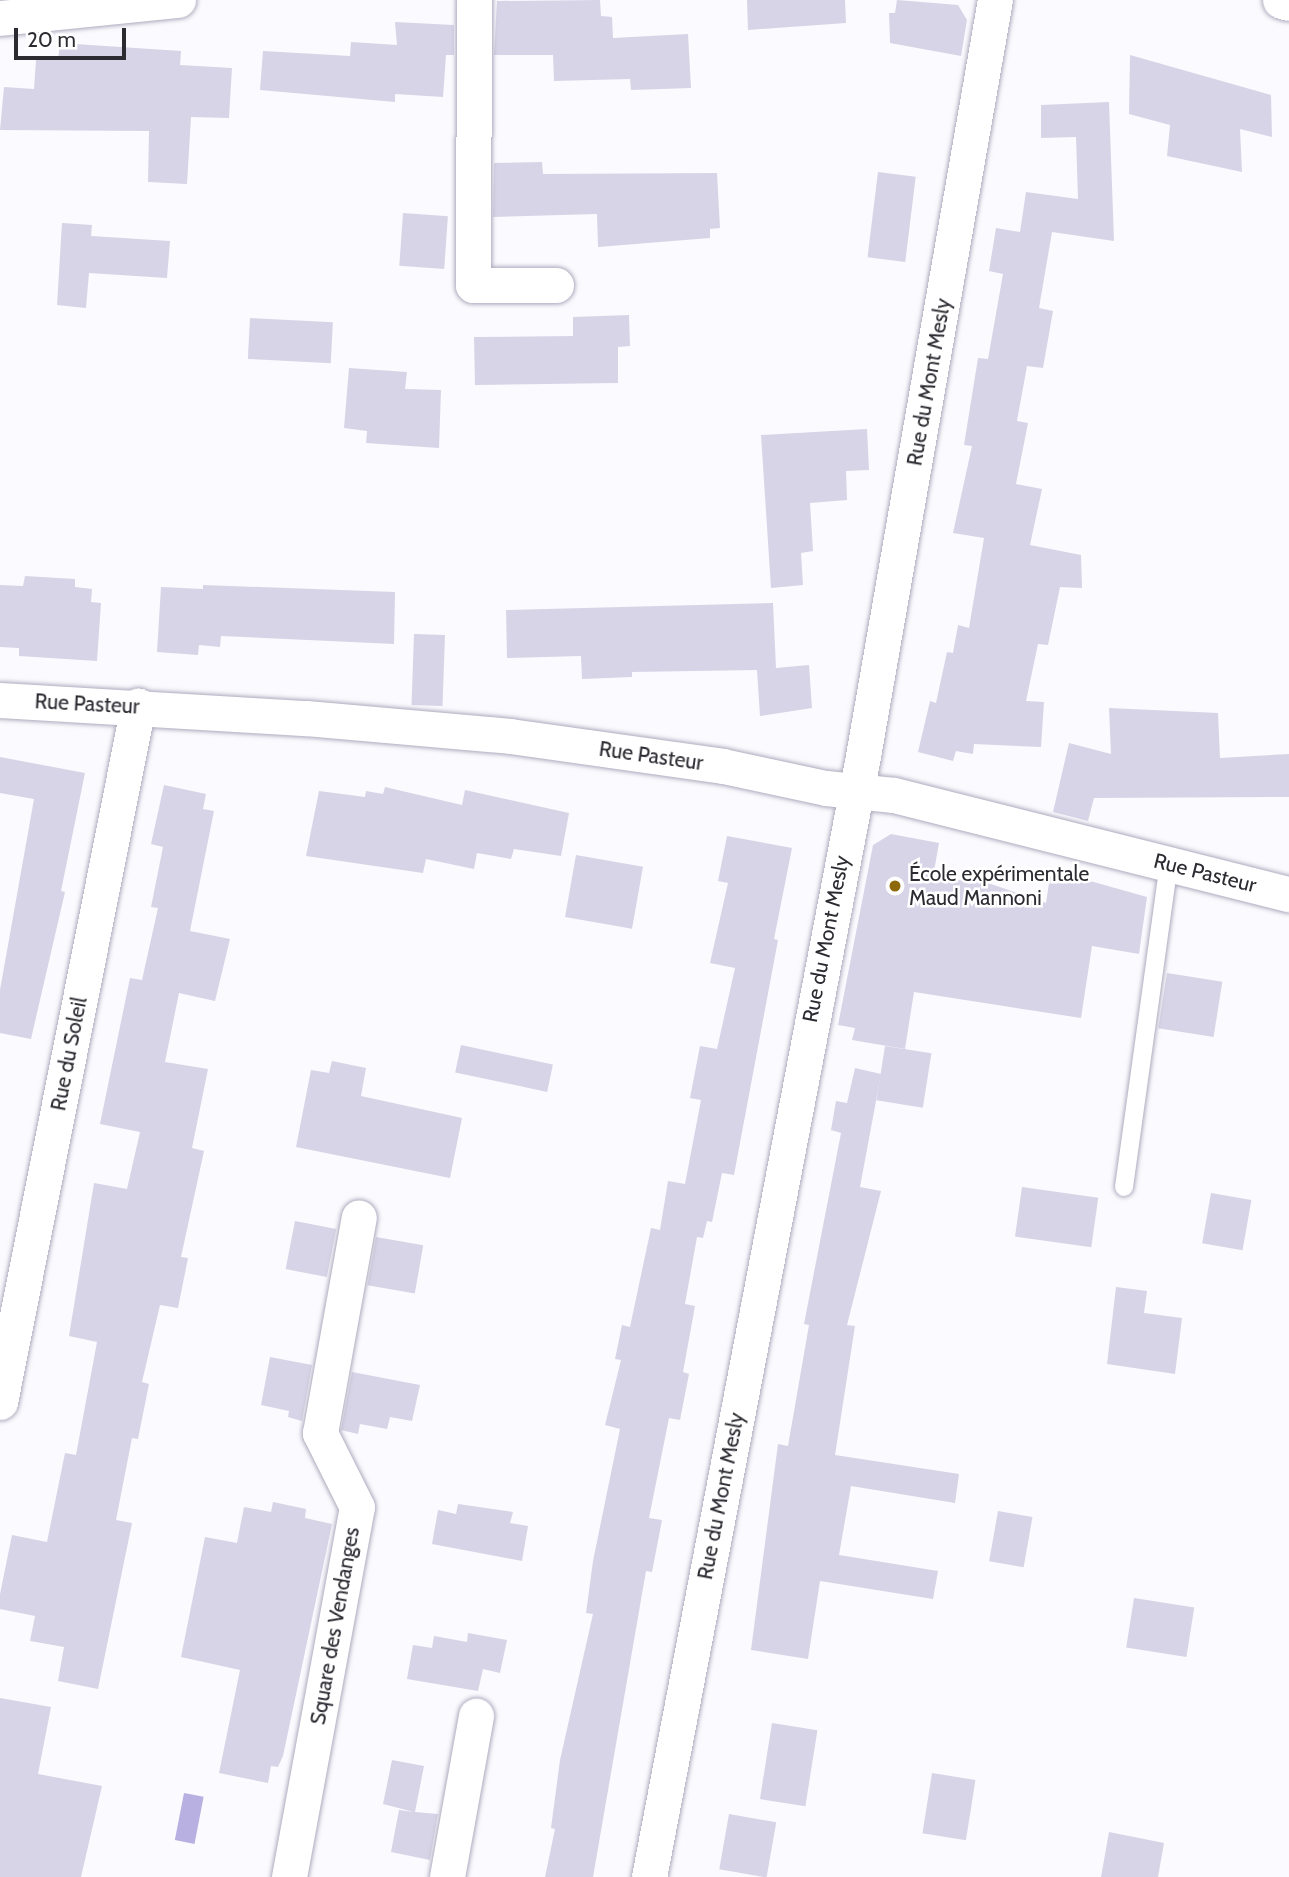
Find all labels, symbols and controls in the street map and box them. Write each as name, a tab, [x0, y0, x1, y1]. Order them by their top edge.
scale bar	[18, 14, 130, 58]
text: 20 m	[27, 27, 76, 52]
street label: Rue du Mont Mesly	[902, 296, 956, 468]
street label: Rue Pasteur	[34, 689, 140, 719]
street label: Rue Pasteur	[597, 736, 705, 776]
street label: Rue Pasteur	[1151, 848, 1259, 898]
street label: Rue du Mont Mesly	[797, 853, 855, 1025]
place label: École expérimentale Maud Mannoni	[909, 861, 1089, 911]
marker: École expérimentale Maud Mannoni	[887, 878, 903, 894]
street label: Rue du Soleil	[46, 995, 92, 1113]
street label: Rue du Mont Mesly	[692, 1410, 750, 1582]
street label: Square des Vendanges	[305, 1525, 365, 1727]

